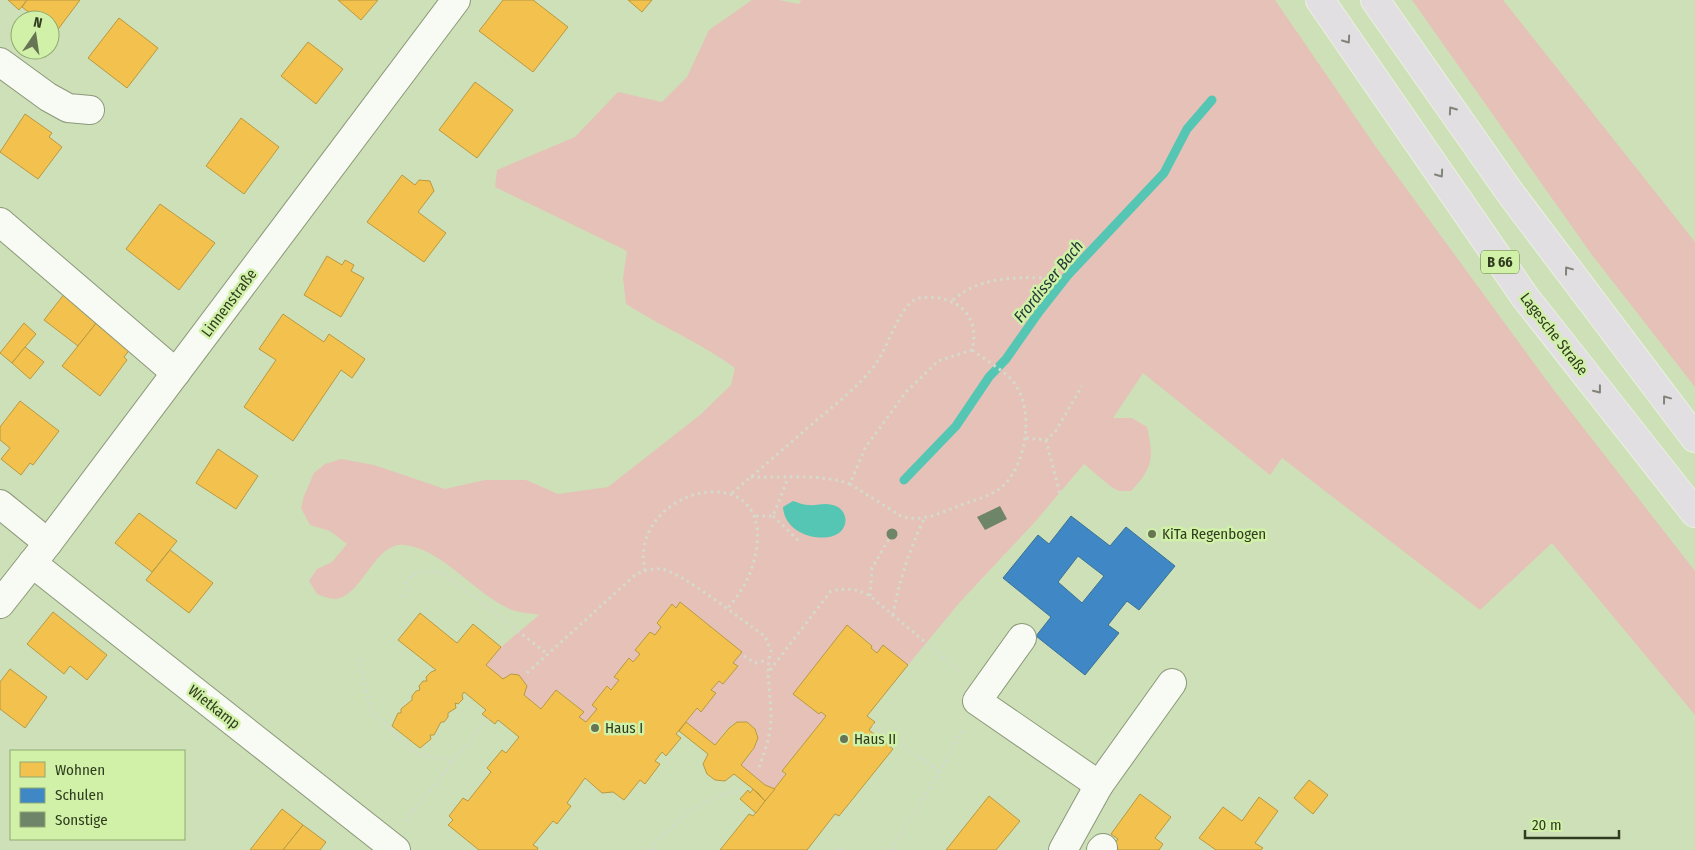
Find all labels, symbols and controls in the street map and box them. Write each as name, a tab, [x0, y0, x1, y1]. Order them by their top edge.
north arrow	[10, 10, 60, 60]
text: N	[32, 14, 44, 32]
one-way arrow	[1341, 34, 1350, 44]
one-way arrow	[1449, 106, 1458, 116]
one-way arrow	[1434, 168, 1443, 178]
water label: Frordisser Bach	[1010, 236, 1087, 326]
road number: B 66	[1481, 250, 1519, 274]
street label: Linnenstraße	[198, 265, 260, 341]
one-way arrow	[1565, 266, 1574, 276]
street label: Lagesche Straße	[1516, 289, 1592, 379]
one-way arrow	[1592, 384, 1601, 393]
one-way arrow	[1663, 396, 1671, 405]
place label: KiTa Regenbogen	[1162, 525, 1266, 543]
marker: KiTa Regenbogen	[1146, 528, 1158, 540]
street label: Wietkamp	[184, 681, 244, 733]
place label: Haus I	[605, 719, 643, 737]
marker: Haus I	[589, 722, 601, 734]
place label: Haus II	[854, 730, 896, 748]
marker: Haus II	[838, 733, 850, 745]
legend	[10, 750, 185, 840]
text: Wohnen	[55, 761, 105, 779]
text: Schulen	[55, 786, 104, 804]
scale bar	[1525, 808, 1619, 840]
text: Sonstige	[55, 811, 108, 829]
text: 20 m	[1532, 816, 1562, 834]

